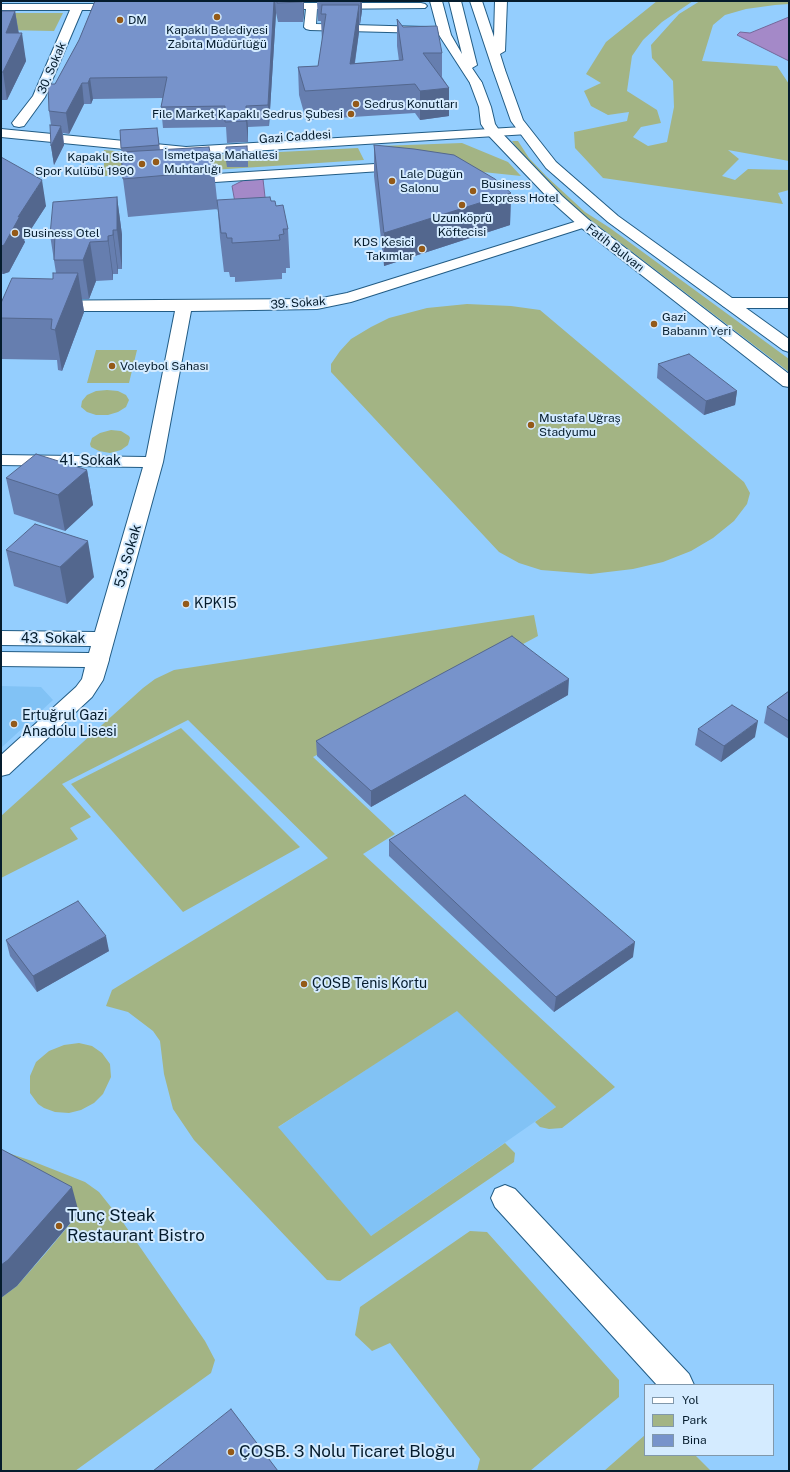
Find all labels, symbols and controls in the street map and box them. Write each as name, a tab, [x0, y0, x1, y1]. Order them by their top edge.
marker: Kapaklı Belediyesi Zabıta Müdürlüğü	[212, 12, 222, 22]
place label: DM	[128, 13, 147, 27]
marker: DM	[115, 15, 125, 25]
place label: Kapaklı Belediyesi Zabıta Müdürlüğü	[166, 23, 268, 51]
street label: 30. Sokak	[35, 40, 69, 96]
place label: Sedrus Konutları	[364, 97, 458, 111]
marker: Sedrus Konutları	[351, 99, 361, 109]
place label: File Market Kapaklı Sedrus Şubesi	[152, 107, 343, 121]
marker: File Market Kapaklı Sedrus Şubesi	[346, 109, 356, 119]
street label: Gazi Caddesi	[259, 127, 331, 147]
place label: İsmetpaşa Mahallesi Muhtarlığı	[164, 148, 278, 176]
place label: Kapaklı Site Spor Kulübü 1990	[35, 150, 134, 178]
marker: İsmetpaşa Mahallesi Muhtarlığı	[151, 157, 161, 167]
marker: Kapaklı Site Spor Kulübü 1990	[137, 159, 147, 169]
place label: Lale Düğün Salonu	[400, 167, 463, 195]
marker: Lale Düğün Salonu	[387, 176, 397, 186]
place label: Business Express Hotel	[481, 177, 559, 205]
marker: Business Express Hotel	[468, 186, 478, 196]
marker: Uzunköprü Köftecisi	[457, 200, 467, 210]
place label: Uzunköprü Köftecisi	[432, 211, 492, 239]
street label: Fatih Bulvarı	[583, 221, 647, 275]
place label: Business Otel	[23, 226, 100, 240]
marker: Business Otel	[10, 228, 20, 238]
place label: KDS Kesici Takımlar	[354, 235, 414, 263]
marker: KDS Kesici Takımlar	[417, 244, 427, 254]
street label: 39. Sokak	[270, 294, 326, 312]
place label: Gazi Babanın Yeri	[662, 310, 731, 338]
marker: Gazi Babanın Yeri	[649, 319, 659, 329]
place label: Voleybol Sahası	[120, 359, 208, 373]
marker: Voleybol Sahası	[107, 361, 117, 371]
place label: Mustafa Uğraş Stadyumu	[539, 411, 621, 439]
marker: Mustafa Uğraş Stadyumu	[526, 420, 536, 430]
street label: 41. Sokak	[59, 453, 121, 469]
street label: 53. Sokak	[111, 522, 145, 590]
place label: KPK15	[194, 596, 237, 612]
marker: KPK15	[181, 599, 191, 609]
street label: 43. Sokak	[21, 631, 85, 647]
place label: Ertuğrul Gazi Anadolu Lisesi	[22, 708, 117, 740]
marker: Ertuğrul Gazi Anadolu Lisesi	[9, 719, 19, 729]
place label: ÇOSB Tenis Kortu	[312, 976, 427, 992]
marker: ÇOSB Tenis Kortu	[299, 979, 309, 989]
place label: Tunç Steak Restaurant Bistro	[67, 1206, 205, 1246]
marker: Tunç Steak Restaurant Bistro	[54, 1221, 64, 1231]
legend	[644, 1384, 774, 1456]
text: Yol	[682, 1393, 699, 1407]
text: Park	[682, 1413, 708, 1427]
text: Bina	[682, 1433, 707, 1447]
place label: ÇOSB. 3 Nolu Ticaret Bloğu	[239, 1442, 455, 1462]
marker: ÇOSB. 3 Nolu Ticaret Bloğu	[226, 1447, 236, 1457]

